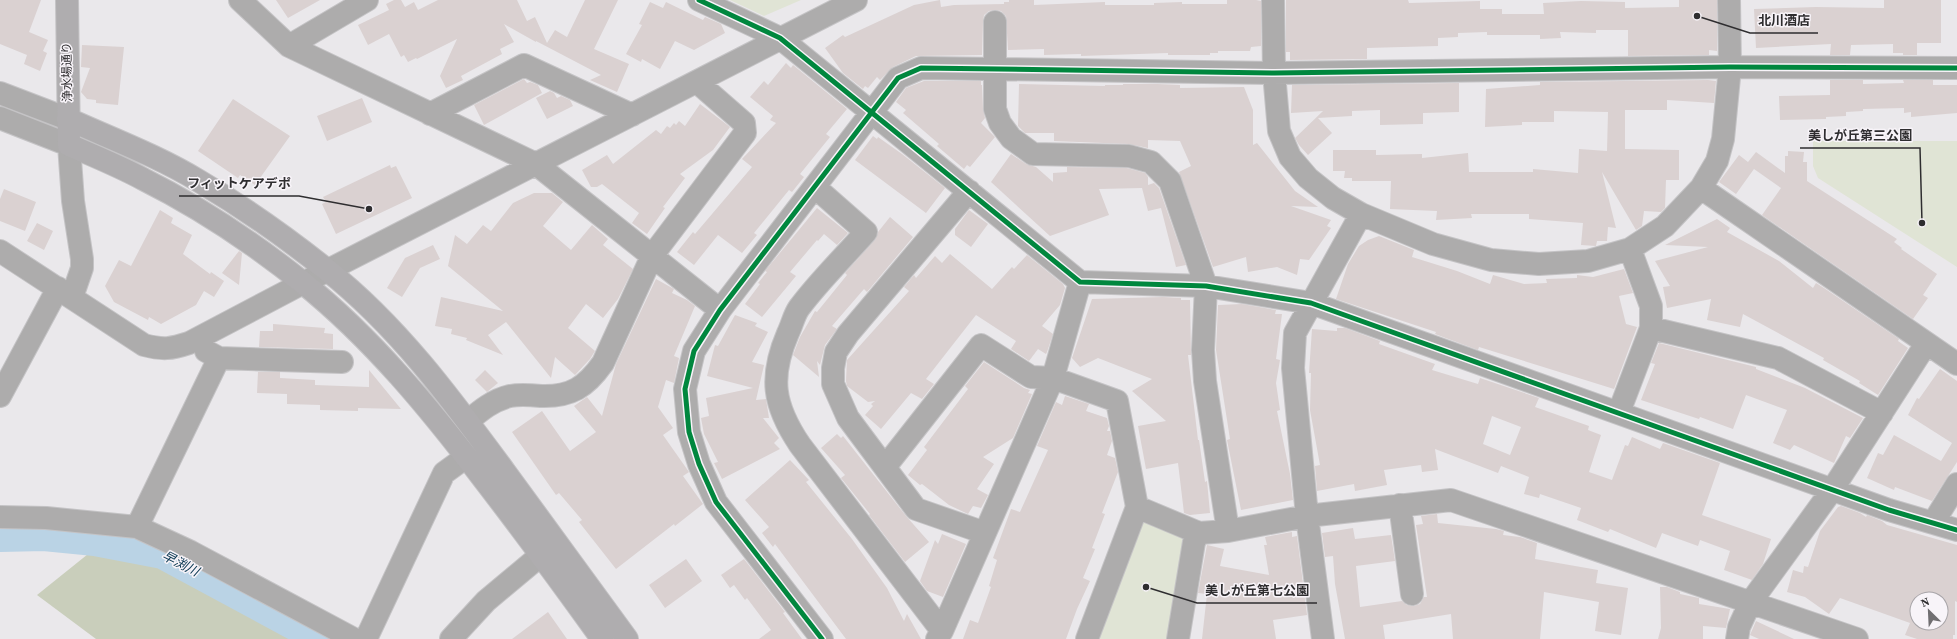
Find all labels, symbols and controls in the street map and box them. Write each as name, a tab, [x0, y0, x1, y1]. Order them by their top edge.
callout: 北川酒店	[1750, 8, 1818, 33]
text: 北川酒店	[1758, 12, 1810, 29]
street label: 浄水場通り	[58, 42, 76, 102]
callout: 美しが丘第三公園	[1800, 123, 1920, 148]
text: 美しが丘第三公園	[1808, 127, 1912, 144]
callout: フィットケアデポ	[179, 171, 299, 196]
text: フィットケアデポ	[187, 175, 291, 192]
water label: 早渕川	[160, 547, 204, 581]
callout: 美しが丘第七公園	[1197, 578, 1317, 603]
text: 美しが丘第七公園	[1205, 582, 1309, 599]
north arrow	[1909, 591, 1949, 631]
text: N	[1918, 594, 1932, 611]

